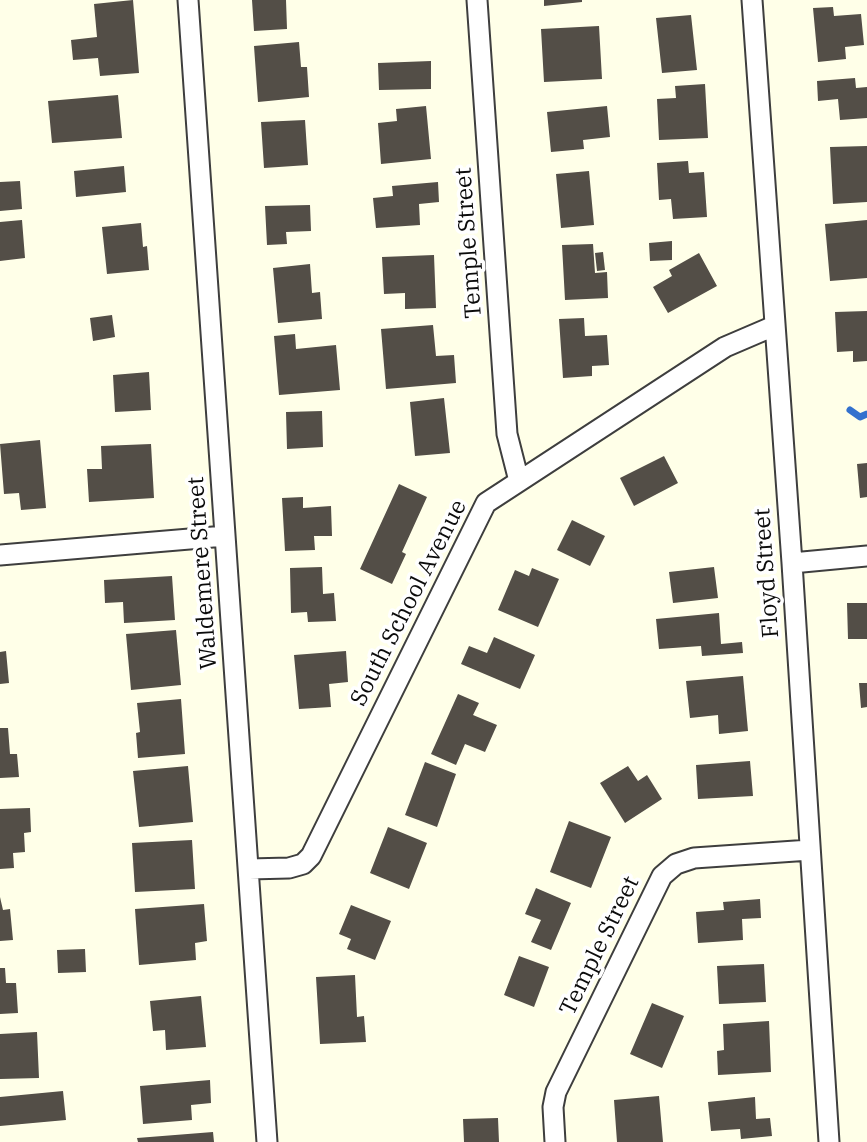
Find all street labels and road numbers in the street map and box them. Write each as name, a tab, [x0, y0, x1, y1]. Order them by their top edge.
street label: Temple Street	[450, 166, 488, 320]
street label: Waldemere Street	[182, 476, 224, 670]
street label: South School Avenue	[345, 495, 473, 711]
street label: Floyd Street	[749, 507, 785, 639]
street label: Temple Street	[554, 872, 646, 1020]

